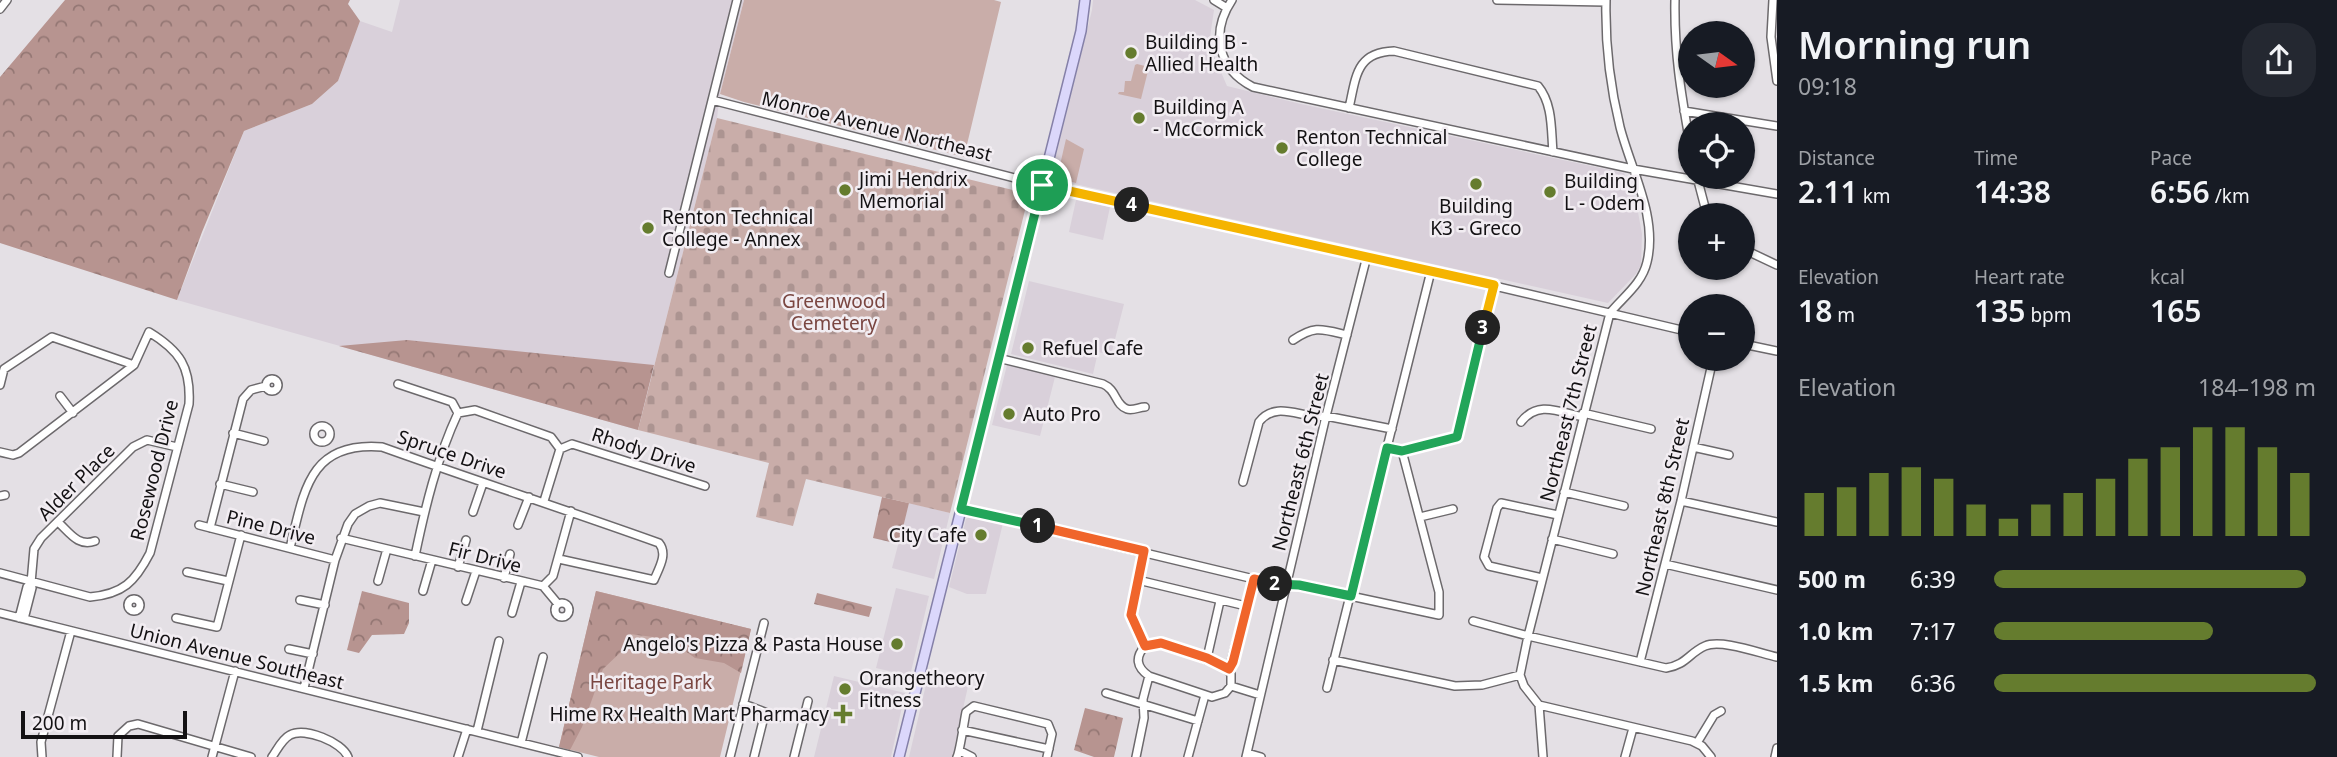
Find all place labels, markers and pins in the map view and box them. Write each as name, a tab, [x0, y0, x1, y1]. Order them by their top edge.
place label: Building B - Allied Health	[1145, 29, 1258, 77]
marker: Building B - Allied Health	[1123, 45, 1139, 61]
place label: Building A - McCormick	[1153, 94, 1264, 142]
marker: Building A - McCormick	[1131, 110, 1147, 126]
place label: Renton Technical College	[1296, 124, 1447, 172]
marker: Renton Technical College	[1274, 140, 1290, 156]
pin	[1012, 155, 1072, 215]
place label: Jimi Hendrix Memorial	[857, 166, 968, 214]
place label: Building L - Odem	[1564, 168, 1645, 216]
marker: Building K3 - Greco	[1468, 176, 1484, 192]
marker: Jimi Hendrix Memorial	[837, 182, 853, 198]
marker: Building L - Odem	[1542, 184, 1558, 200]
pin: 4	[1114, 188, 1150, 222]
place label: Building K3 - Greco	[1430, 193, 1522, 241]
place label: Renton Technical College - Annex	[662, 204, 813, 252]
marker: Renton Technical College - Annex	[640, 220, 656, 236]
pin: 3	[1466, 310, 1500, 346]
place label: Refuel Cafe	[1042, 335, 1143, 361]
marker: Refuel Cafe	[1020, 340, 1036, 356]
place label: Auto Pro	[1023, 401, 1101, 427]
marker: Auto Pro	[1001, 406, 1017, 422]
pin: 1	[1020, 508, 1056, 544]
place label: City Cafe	[889, 522, 967, 548]
marker: City Cafe	[973, 527, 989, 543]
pin: 2	[1258, 566, 1292, 602]
place label: Angelo's Pizza & Pasta House	[623, 631, 883, 657]
marker: Angelo's Pizza & Pasta House	[889, 636, 905, 652]
place label: Orangetheory Fitness	[859, 665, 985, 713]
marker: Orangetheory Fitness	[837, 681, 853, 697]
place label: Hime Rx Health Mart Pharmacy	[549, 701, 829, 727]
marker: Hime Rx Health Mart Pharmacy	[835, 706, 851, 722]

